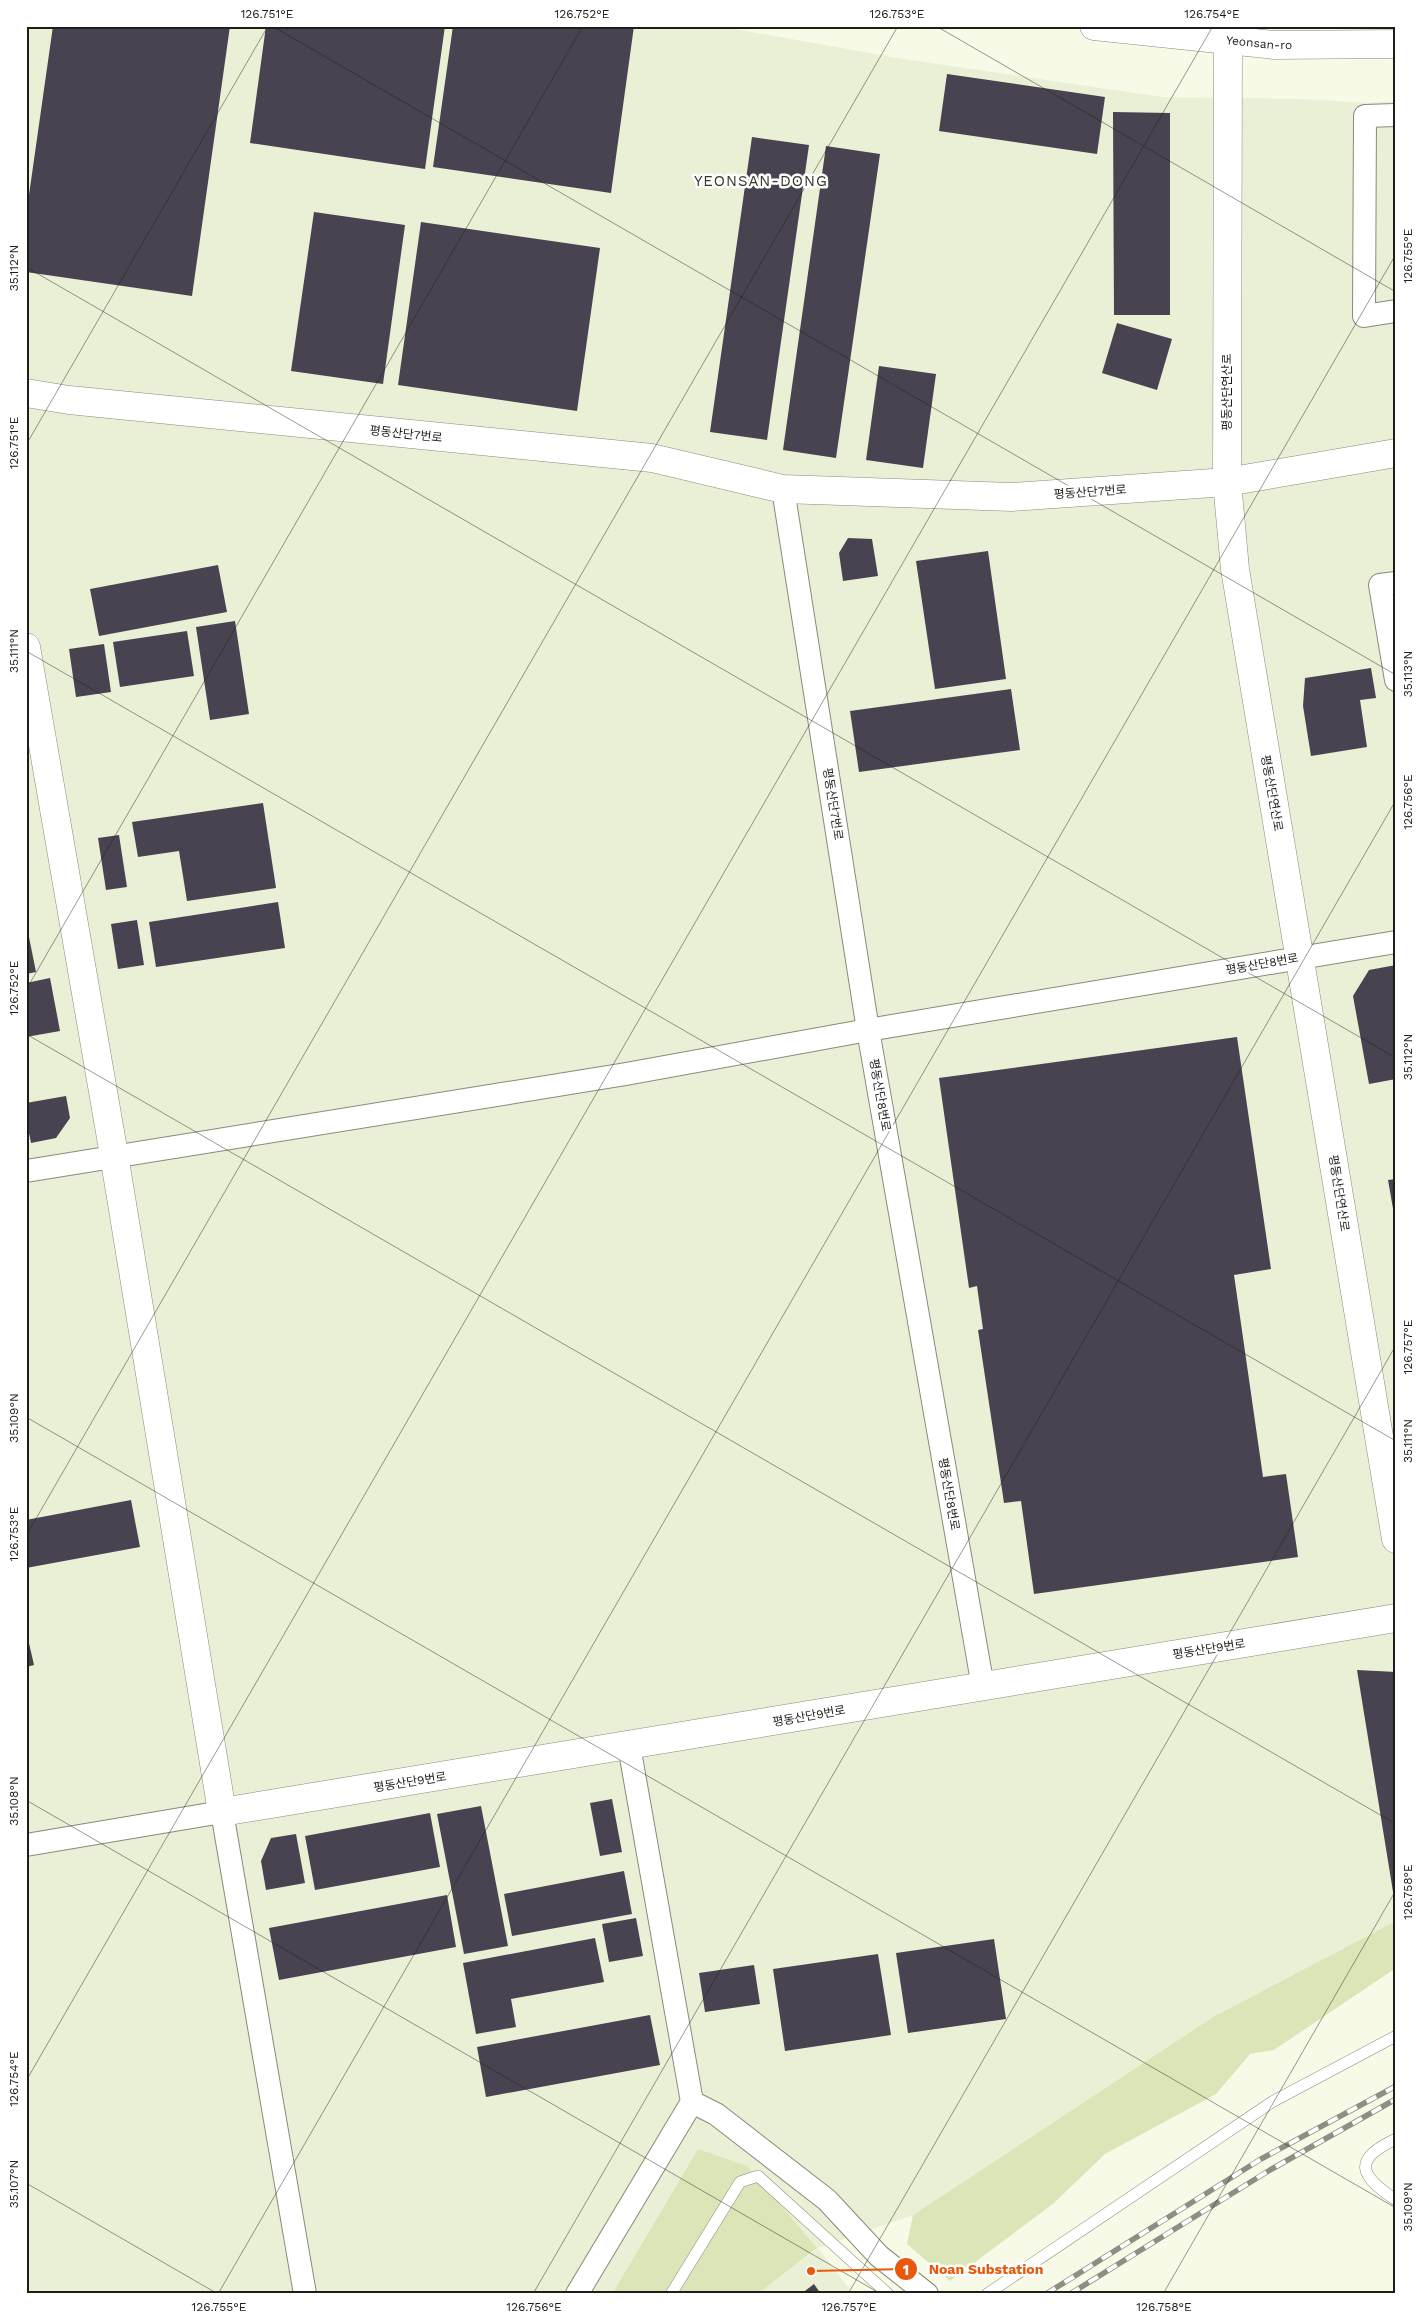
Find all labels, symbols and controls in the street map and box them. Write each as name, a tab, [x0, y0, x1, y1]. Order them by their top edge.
text: 126.751°E	[241, 7, 294, 21]
text: 126.752°E	[554, 7, 610, 21]
text: 126.753°E	[869, 7, 925, 21]
text: 126.754°E	[1184, 7, 1240, 21]
street label: Yeonsan-ro	[1225, 33, 1292, 52]
district label: YEONSAN-DONG	[694, 172, 828, 190]
text: 126.755°E	[1401, 228, 1415, 284]
text: 35.112°N	[7, 245, 21, 291]
street label: 평동산단연산로	[1220, 353, 1234, 431]
text: 126.751°E	[7, 416, 21, 469]
street label: 평동산단7번로	[369, 423, 443, 445]
street label: 평동산단7번로	[1053, 482, 1127, 502]
text: 35.111°N	[7, 629, 21, 673]
text: 35.113°N	[1401, 651, 1415, 697]
street label: 평동산단연산로	[1258, 754, 1286, 832]
street label: 평동산단7번로	[820, 767, 846, 841]
text: 126.756°E	[1401, 774, 1415, 830]
street label: 평동산단8번로	[1225, 951, 1299, 977]
text: 126.752°E	[7, 960, 21, 1016]
text: 35.112°N	[1401, 1034, 1415, 1080]
street label: 평동산단8번로	[867, 1058, 893, 1132]
street label: 평동산단연산로	[1326, 1154, 1352, 1232]
text: 126.757°E	[1401, 1319, 1415, 1374]
text: 35.109°N	[7, 1393, 21, 1443]
text: 35.111°N	[1401, 1419, 1415, 1463]
street label: 평동산단8번로	[936, 1457, 962, 1531]
text: 126.753°E	[7, 1506, 21, 1562]
street label: 평동산단9번로	[1172, 1636, 1246, 1662]
street label: 평동산단9번로	[772, 1703, 846, 1729]
street label: 평동산단9번로	[373, 1769, 447, 1795]
text: 35.108°N	[7, 1776, 21, 1826]
text: 126.758°E	[1401, 1864, 1415, 1920]
text: 126.754°E	[7, 2051, 21, 2107]
text: 35.107°N	[7, 2160, 21, 2208]
text: 35.109°N	[1401, 2182, 1415, 2232]
callout: Noan Substation	[894, 2255, 1053, 2284]
text: 1	[903, 2261, 909, 2279]
text: Noan Substation	[929, 2261, 1043, 2277]
text: 126.755°E	[192, 2300, 247, 2314]
text: 126.756°E	[506, 2300, 562, 2314]
text: 126.757°E	[822, 2300, 877, 2314]
text: 126.758°E	[1136, 2300, 1192, 2314]

